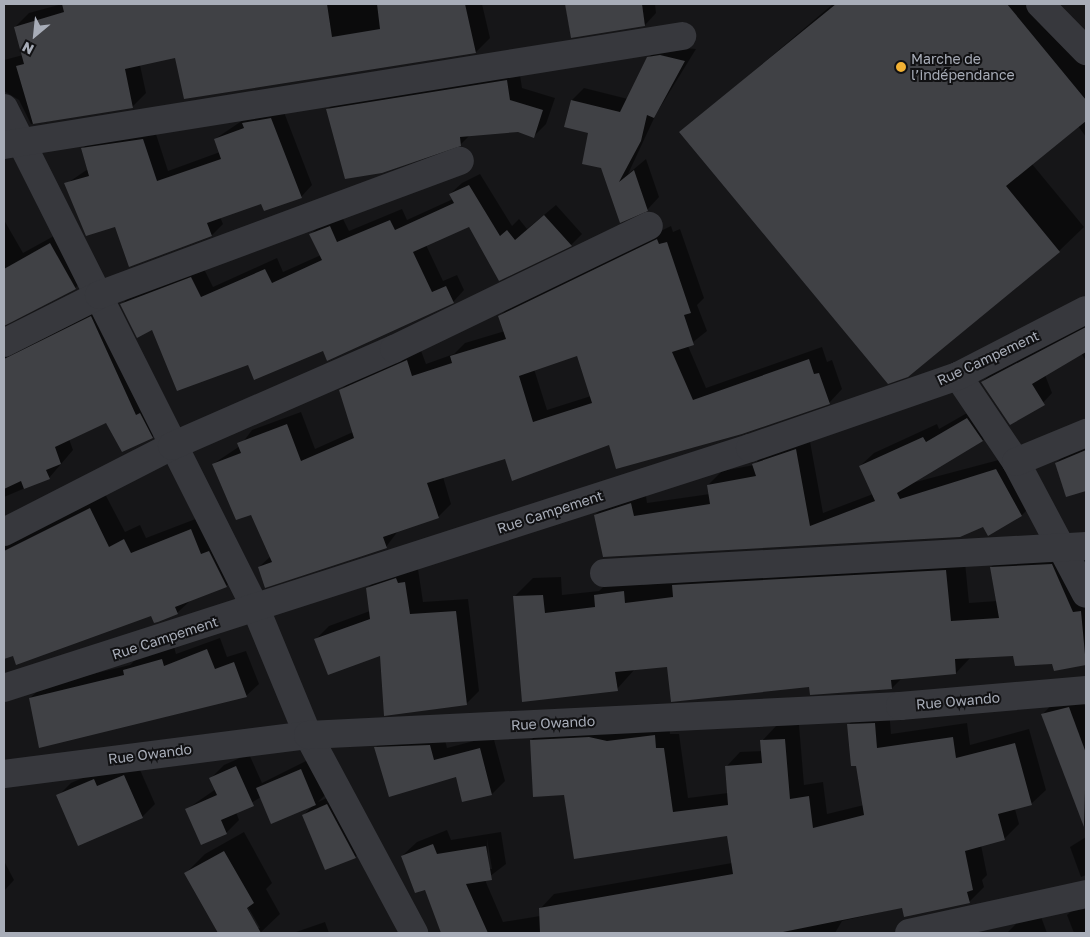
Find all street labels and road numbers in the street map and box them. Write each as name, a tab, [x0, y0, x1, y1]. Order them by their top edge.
street label: Rue Campement	[934, 327, 1042, 389]
street label: Rue Campement	[495, 487, 605, 537]
street label: Rue Campement	[110, 613, 220, 663]
street label: Rue Owando	[915, 689, 1001, 713]
street label: Rue Owando	[510, 712, 596, 734]
street label: Rue Owando	[107, 741, 193, 767]

